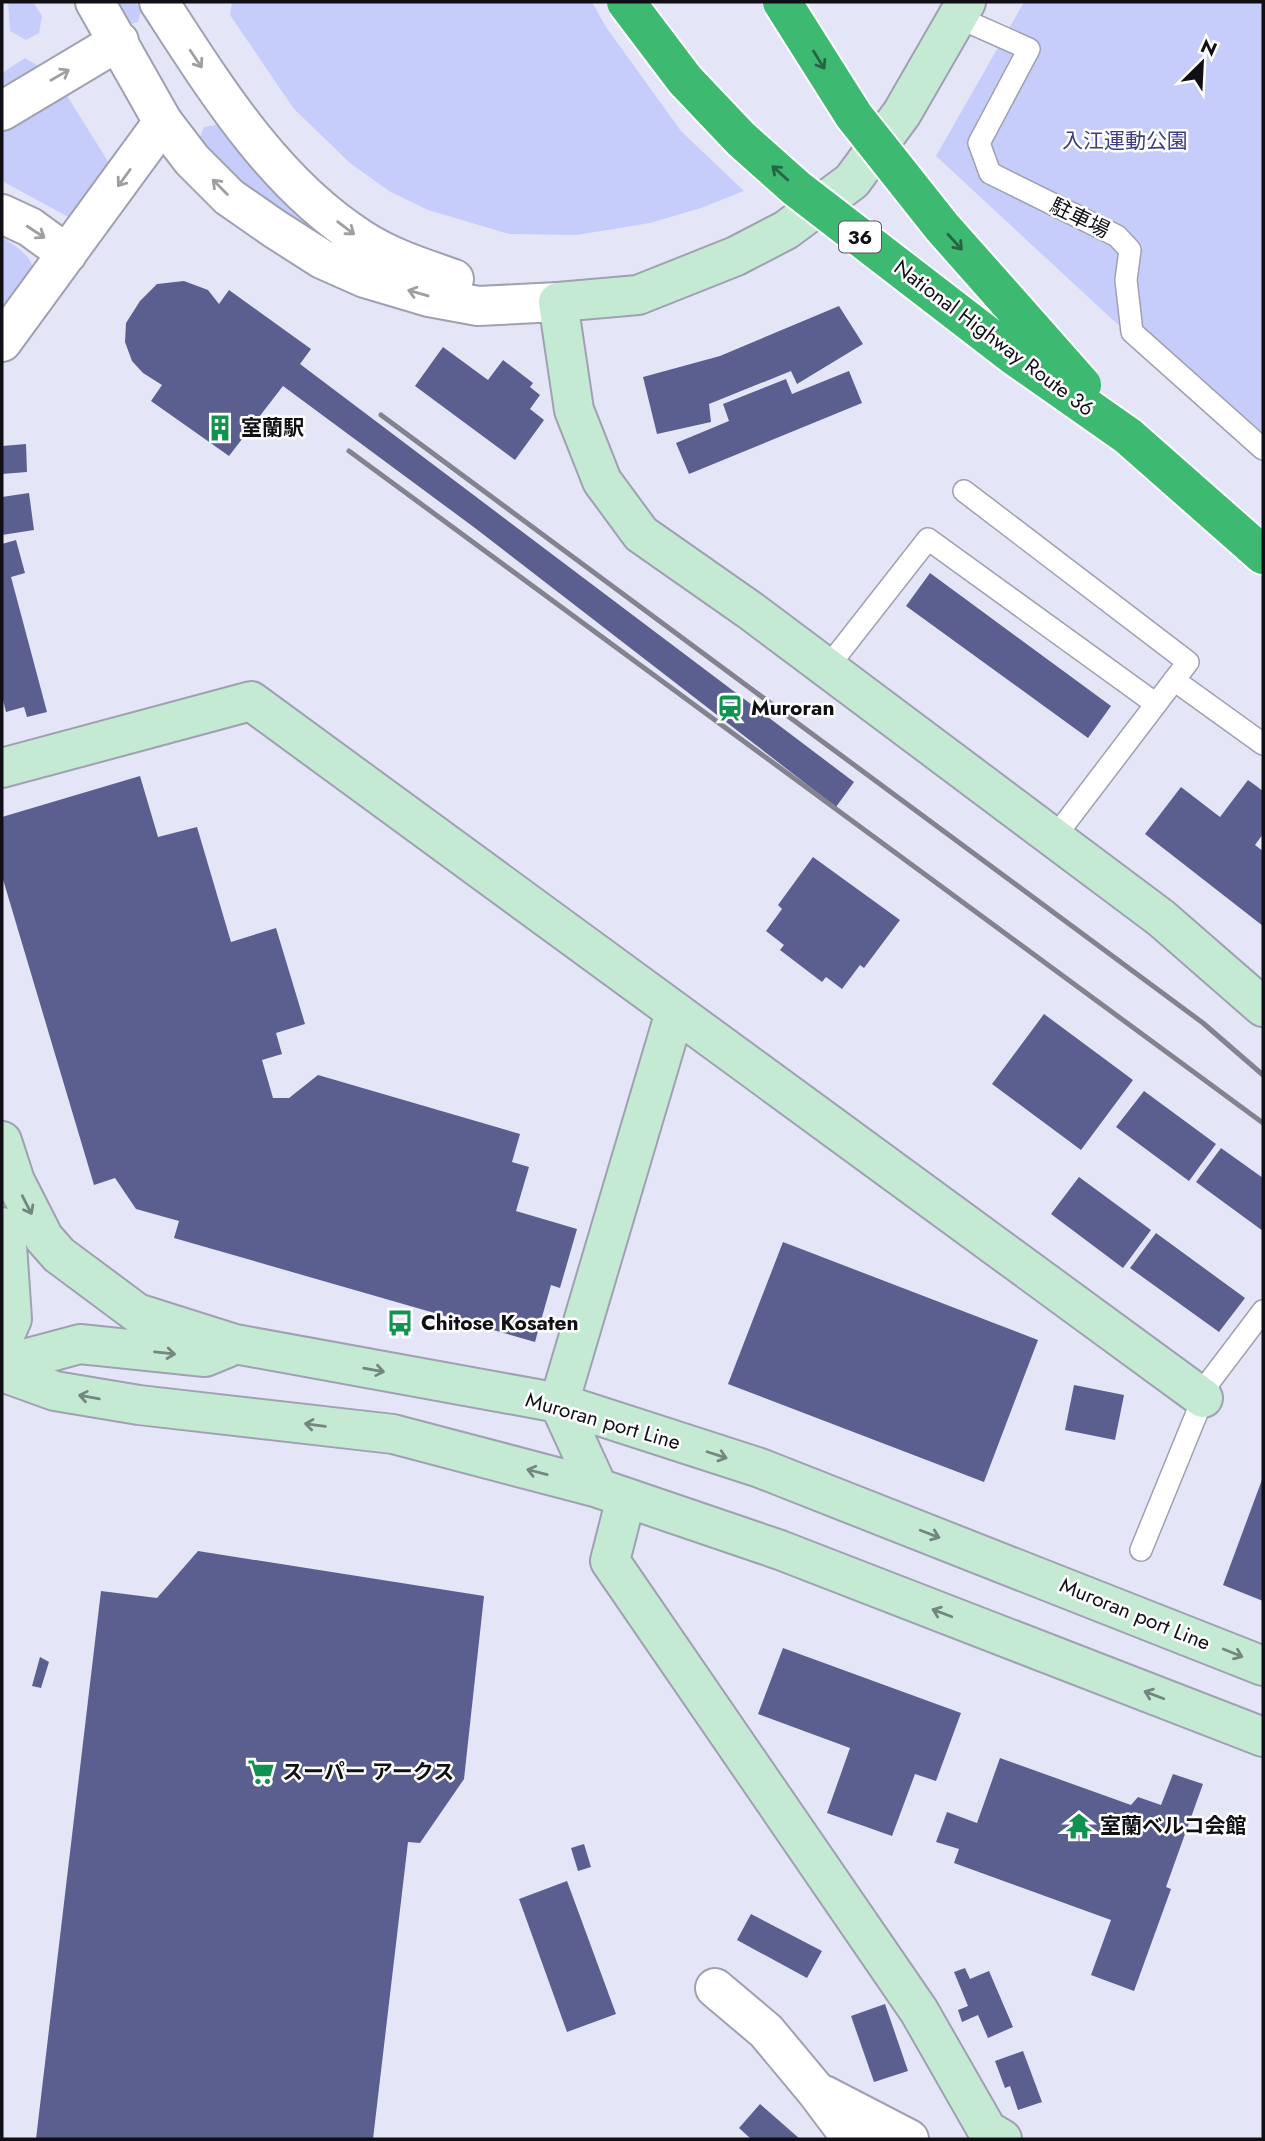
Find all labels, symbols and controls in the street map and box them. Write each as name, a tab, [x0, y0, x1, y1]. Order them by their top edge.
north arrow	[1167, 28, 1237, 98]
text: N	[1196, 33, 1221, 63]
one-way arrow	[189, 49, 204, 68]
one-way arrow	[812, 49, 826, 69]
one-way arrow	[49, 68, 69, 82]
park label: 入江運動公園	[1062, 126, 1188, 156]
one-way arrow	[772, 165, 789, 182]
one-way arrow	[117, 168, 132, 187]
one-way arrow	[211, 179, 228, 196]
street label: 駐車場	[1045, 191, 1115, 245]
one-way arrow	[337, 221, 355, 236]
road number: 36	[839, 221, 881, 252]
one-way arrow	[25, 225, 45, 239]
one-way arrow	[946, 232, 962, 250]
street label: National Highway Route 36	[888, 253, 1100, 423]
one-way arrow	[407, 286, 429, 299]
building icon: 室蘭駅	[205, 413, 235, 443]
place label: 室蘭駅	[241, 413, 304, 443]
station icon: Muroran	[715, 693, 745, 723]
place label: Muroran	[751, 693, 835, 723]
one-way arrow	[20, 1194, 34, 1215]
bus stop icon: Chitose Kosaten	[385, 1308, 415, 1338]
place label: Chitose Kosaten	[421, 1308, 579, 1338]
one-way arrow	[153, 1347, 176, 1360]
one-way arrow	[362, 1363, 385, 1377]
street label: Muroran port Line	[522, 1385, 684, 1457]
one-way arrow	[78, 1389, 101, 1403]
one-way arrow	[304, 1419, 326, 1432]
one-way arrow	[706, 1449, 728, 1462]
one-way arrow	[526, 1465, 549, 1478]
one-way arrow	[919, 1529, 941, 1541]
street label: Muroran port Line	[1055, 1570, 1215, 1658]
one-way arrow	[931, 1605, 953, 1618]
one-way arrow	[1222, 1648, 1244, 1661]
one-way arrow	[1144, 1687, 1165, 1700]
supermarket icon: スーパー アークス	[246, 1757, 276, 1787]
place label: スーパー アークス	[282, 1757, 454, 1787]
temple icon: 室蘭ベルコ会館	[1064, 1811, 1094, 1841]
place label: 室蘭ベルコ会館	[1100, 1811, 1247, 1841]

